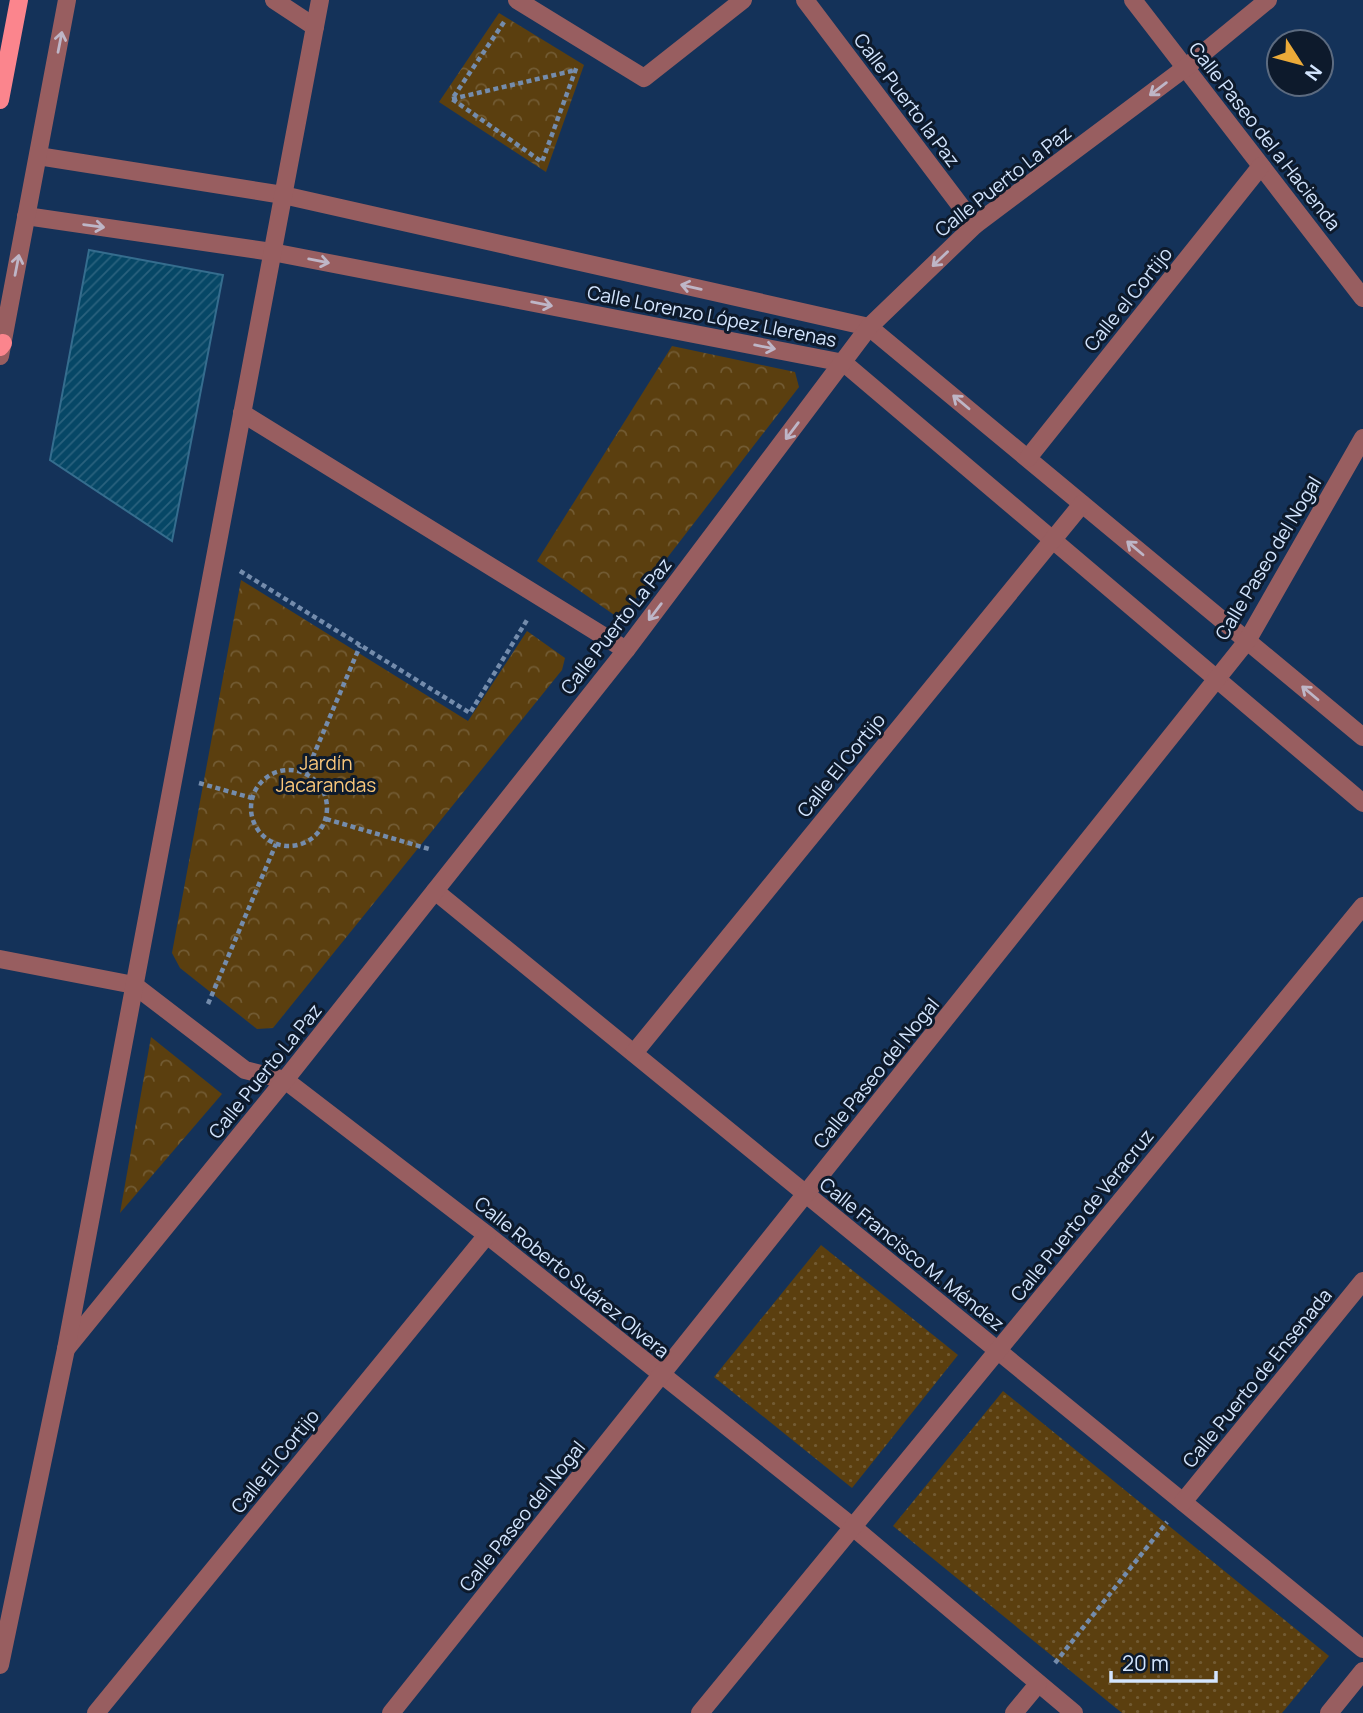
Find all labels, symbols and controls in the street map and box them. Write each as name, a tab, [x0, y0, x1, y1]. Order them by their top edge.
street label: Calle Puerto la Paz	[848, 28, 966, 172]
north arrow	[1265, 28, 1335, 98]
one-way arrow	[53, 31, 67, 54]
street label: Calle Paseo del a Hacienda	[1183, 36, 1347, 236]
text: N	[1299, 60, 1328, 86]
one-way arrow	[1149, 82, 1168, 96]
street label: Calle Puerto La Paz	[929, 119, 1077, 243]
one-way arrow	[82, 220, 105, 233]
street label: Calle el Cortijo	[1078, 241, 1178, 357]
one-way arrow	[932, 250, 949, 267]
one-way arrow	[11, 254, 24, 277]
one-way arrow	[307, 255, 330, 268]
street label: Calle Lorenzo López Llerenas	[585, 279, 839, 353]
one-way arrow	[680, 279, 703, 293]
one-way arrow	[530, 298, 553, 312]
one-way arrow	[753, 341, 776, 355]
one-way arrow	[952, 394, 970, 410]
one-way arrow	[785, 421, 800, 439]
street label: Calle Paseo del Nogal	[1209, 471, 1327, 645]
one-way arrow	[1127, 540, 1145, 556]
street label: Calle Puerto La Paz	[554, 552, 678, 700]
one-way arrow	[647, 602, 662, 621]
one-way arrow	[1302, 685, 1320, 701]
street label: Calle El Cortijo	[791, 708, 891, 822]
park label: Jardín Jacarandas	[276, 750, 376, 798]
street label: Calle Paseo del Nogal	[807, 992, 945, 1154]
street label: Calle Puerto La Paz	[202, 998, 328, 1144]
street label: Calle Puerto de Veracruz	[1004, 1124, 1160, 1306]
street label: Calle Francisco M. Méndez	[814, 1171, 1010, 1337]
street label: Calle Roberto Suárez Olvera	[469, 1190, 675, 1364]
street label: Calle Puerto de Ensenada	[1177, 1283, 1337, 1473]
street label: Calle El Cortijo	[225, 1404, 325, 1518]
street label: Calle Paseo del Nogal	[453, 1435, 591, 1597]
scale bar	[1111, 1640, 1216, 1684]
text: 20 m	[1122, 1649, 1169, 1677]

